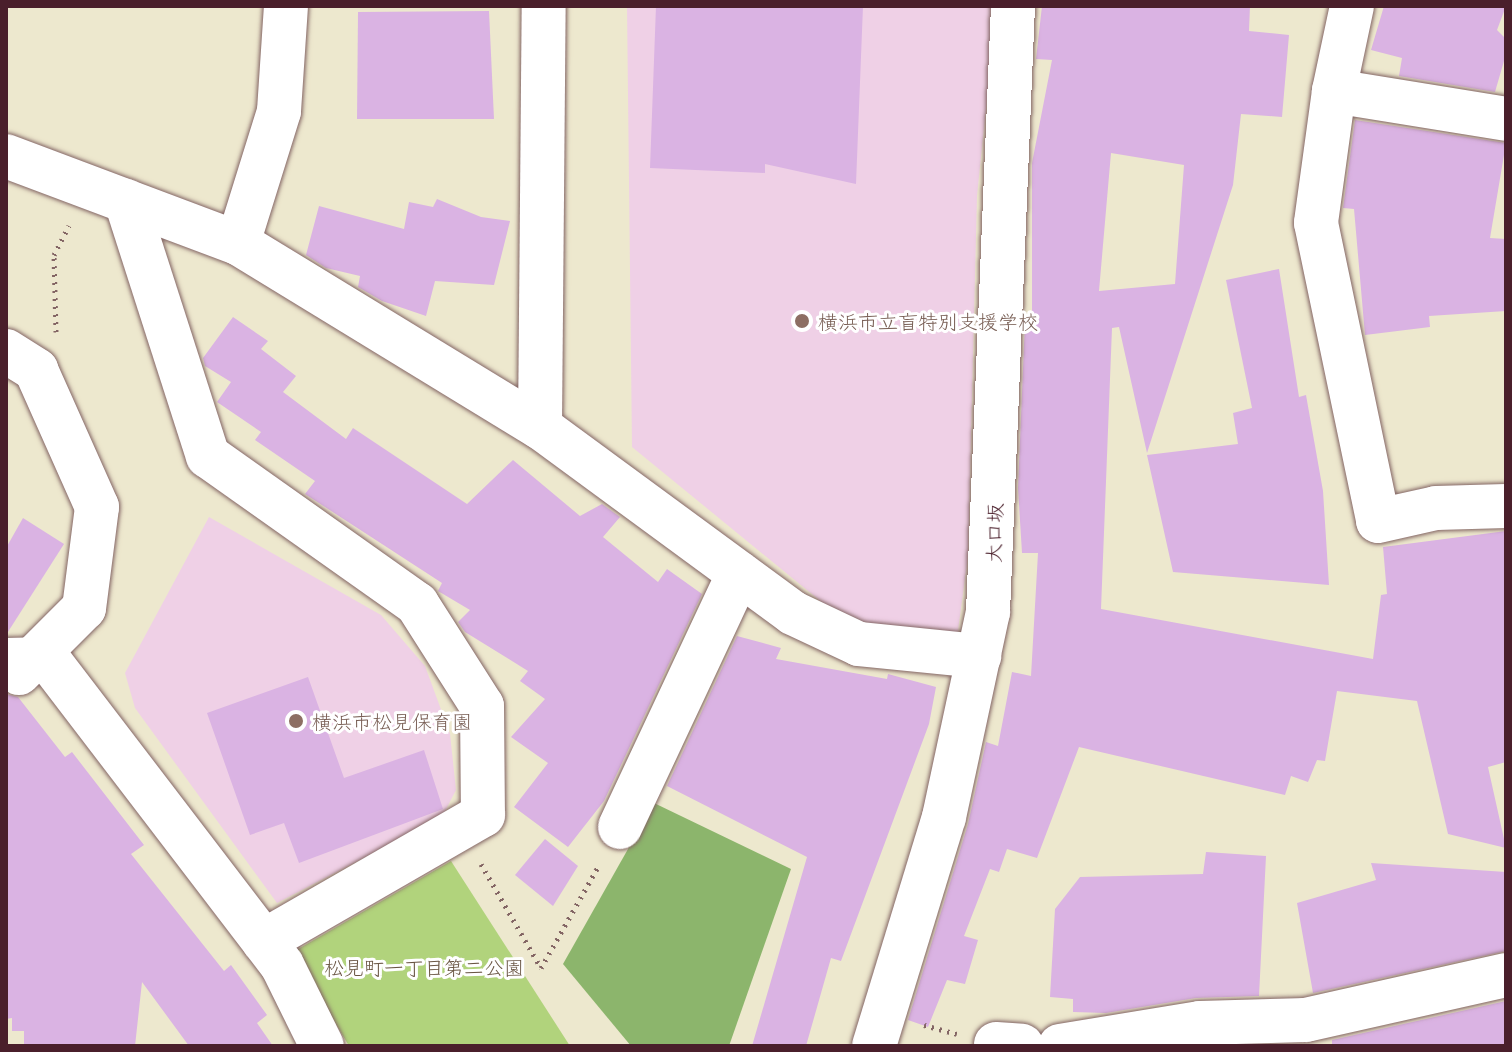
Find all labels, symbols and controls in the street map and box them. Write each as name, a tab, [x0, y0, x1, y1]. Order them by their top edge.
place label: 横浜市立盲特別支援学校	[818, 309, 1038, 333]
marker: 横浜市立盲特別支援学校	[793, 312, 811, 330]
street label: 大口坂	[981, 503, 1007, 563]
place label: 横浜市松見保育園	[312, 709, 472, 733]
marker: 横浜市松見保育園	[287, 712, 305, 730]
park label: 松見町一丁目第二公園	[324, 955, 524, 979]

